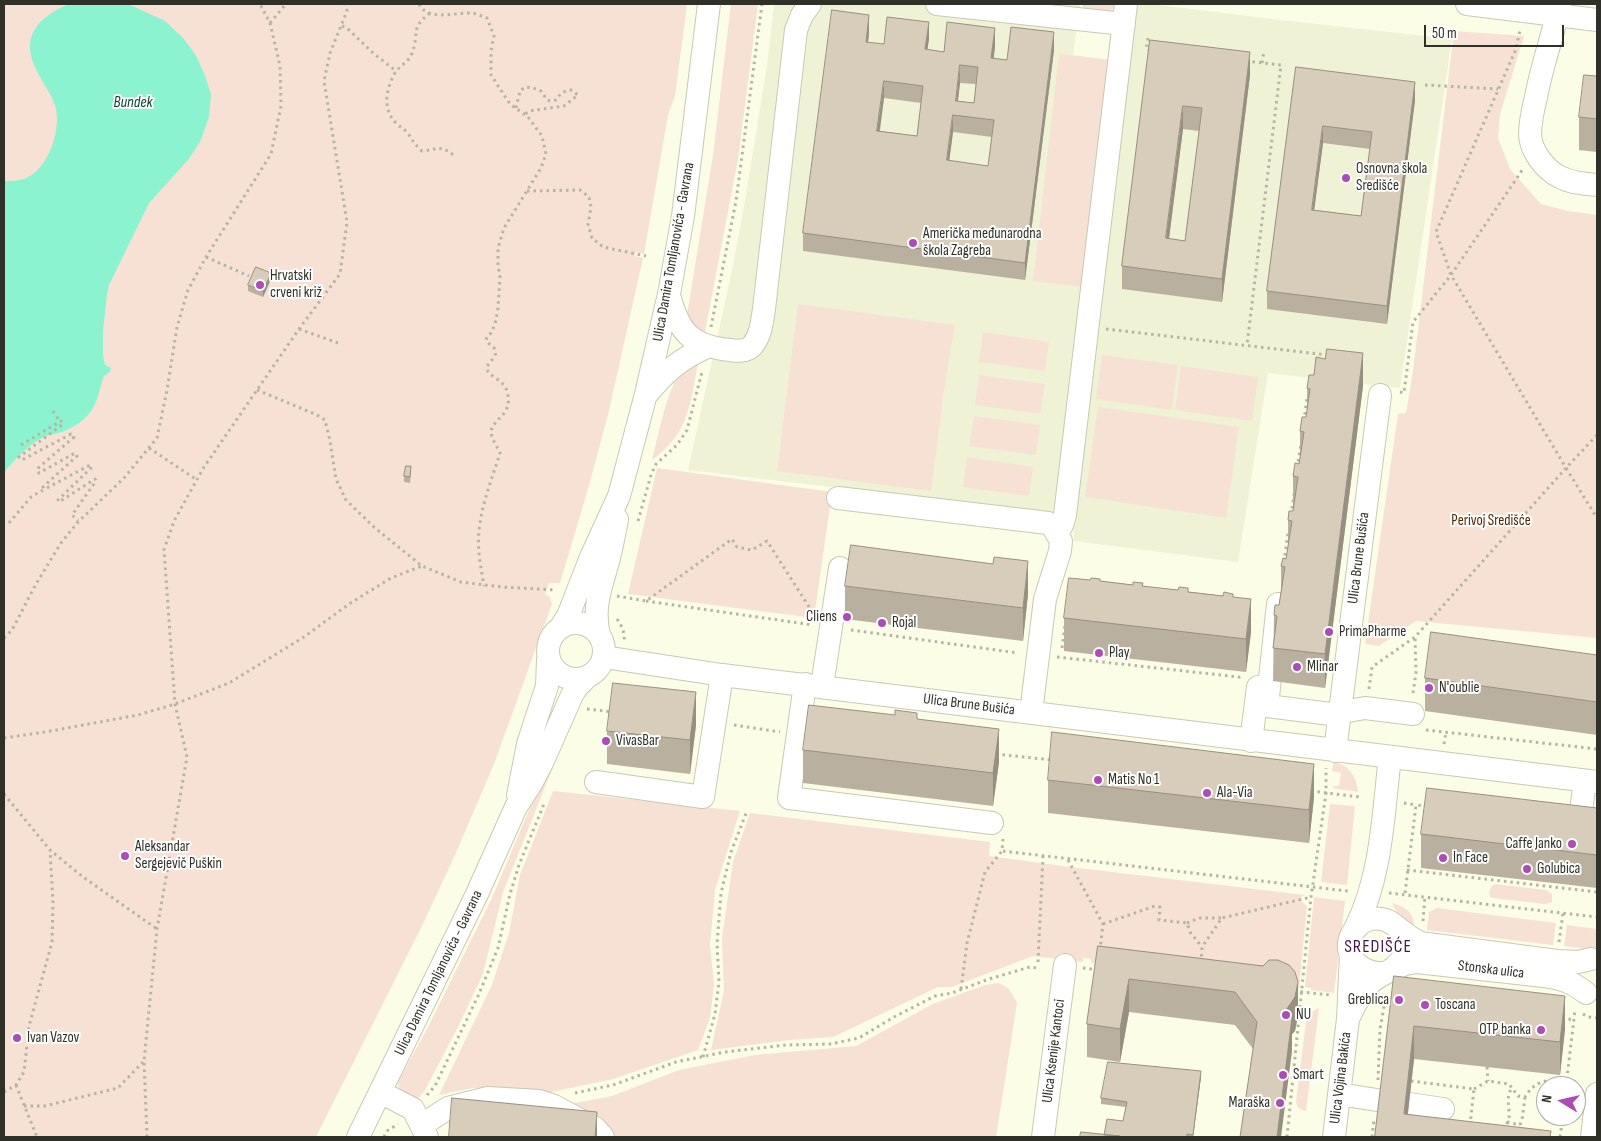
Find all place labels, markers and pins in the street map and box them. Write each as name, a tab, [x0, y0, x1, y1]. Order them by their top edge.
place label: Osnovna škola Središće	[1356, 160, 1427, 195]
marker: Osnovna škola Središće	[1340, 172, 1352, 184]
place label: Američka međunarodna škola Zagreba	[923, 225, 1041, 260]
marker: Američka međunarodna škola Zagreba	[907, 237, 919, 249]
place label: Hrvatski crveni križ	[270, 267, 322, 302]
marker: Hrvatski crveni križ	[254, 279, 266, 291]
place label: Cliens	[806, 608, 837, 626]
marker: Cliens	[841, 611, 853, 623]
place label: Rojal	[892, 614, 916, 632]
marker: Rojal	[876, 617, 888, 629]
place label: PrimaPharme	[1339, 623, 1406, 641]
marker: PrimaPharme	[1323, 626, 1335, 638]
place label: Play	[1109, 644, 1130, 662]
marker: Play	[1093, 647, 1105, 659]
place label: Mlinar	[1307, 658, 1338, 676]
marker: Mlinar	[1291, 661, 1303, 673]
place label: N'oublie	[1439, 679, 1480, 697]
marker: N'oublie	[1423, 682, 1435, 694]
place label: VivasBar	[616, 732, 659, 750]
marker: VivasBar	[600, 735, 612, 747]
place label: Matis No 1	[1108, 771, 1159, 789]
marker: Matis No 1	[1092, 774, 1104, 786]
place label: Ala-Via	[1217, 784, 1253, 802]
marker: Ala-Via	[1201, 787, 1213, 799]
place label: Caffe Janko	[1506, 835, 1562, 853]
place label: Aleksandar Sergejevič Puškin	[135, 838, 222, 873]
marker: Caffe Janko	[1566, 838, 1578, 850]
place label: In Face	[1453, 849, 1488, 867]
marker: Aleksandar Sergejevič Puškin	[119, 850, 131, 862]
marker: In Face	[1437, 852, 1449, 864]
place label: Golubica	[1537, 860, 1580, 878]
marker: Golubica	[1521, 863, 1533, 875]
place label: Greblica	[1348, 991, 1389, 1009]
marker: Greblica	[1393, 994, 1405, 1006]
place label: Toscana	[1435, 996, 1475, 1014]
marker: Toscana	[1419, 999, 1431, 1011]
place label: NU	[1296, 1006, 1311, 1024]
marker: NU	[1280, 1009, 1292, 1021]
place label: OTP banka	[1479, 1021, 1531, 1039]
marker: OTP banka	[1535, 1024, 1547, 1036]
place label: Ivan Vazov	[27, 1029, 79, 1047]
marker: Ivan Vazov	[11, 1032, 23, 1044]
place label: Smart	[1293, 1066, 1324, 1084]
marker: Smart	[1277, 1069, 1289, 1081]
place label: Maraška	[1229, 1094, 1270, 1112]
marker: Maraška	[1274, 1097, 1286, 1109]

